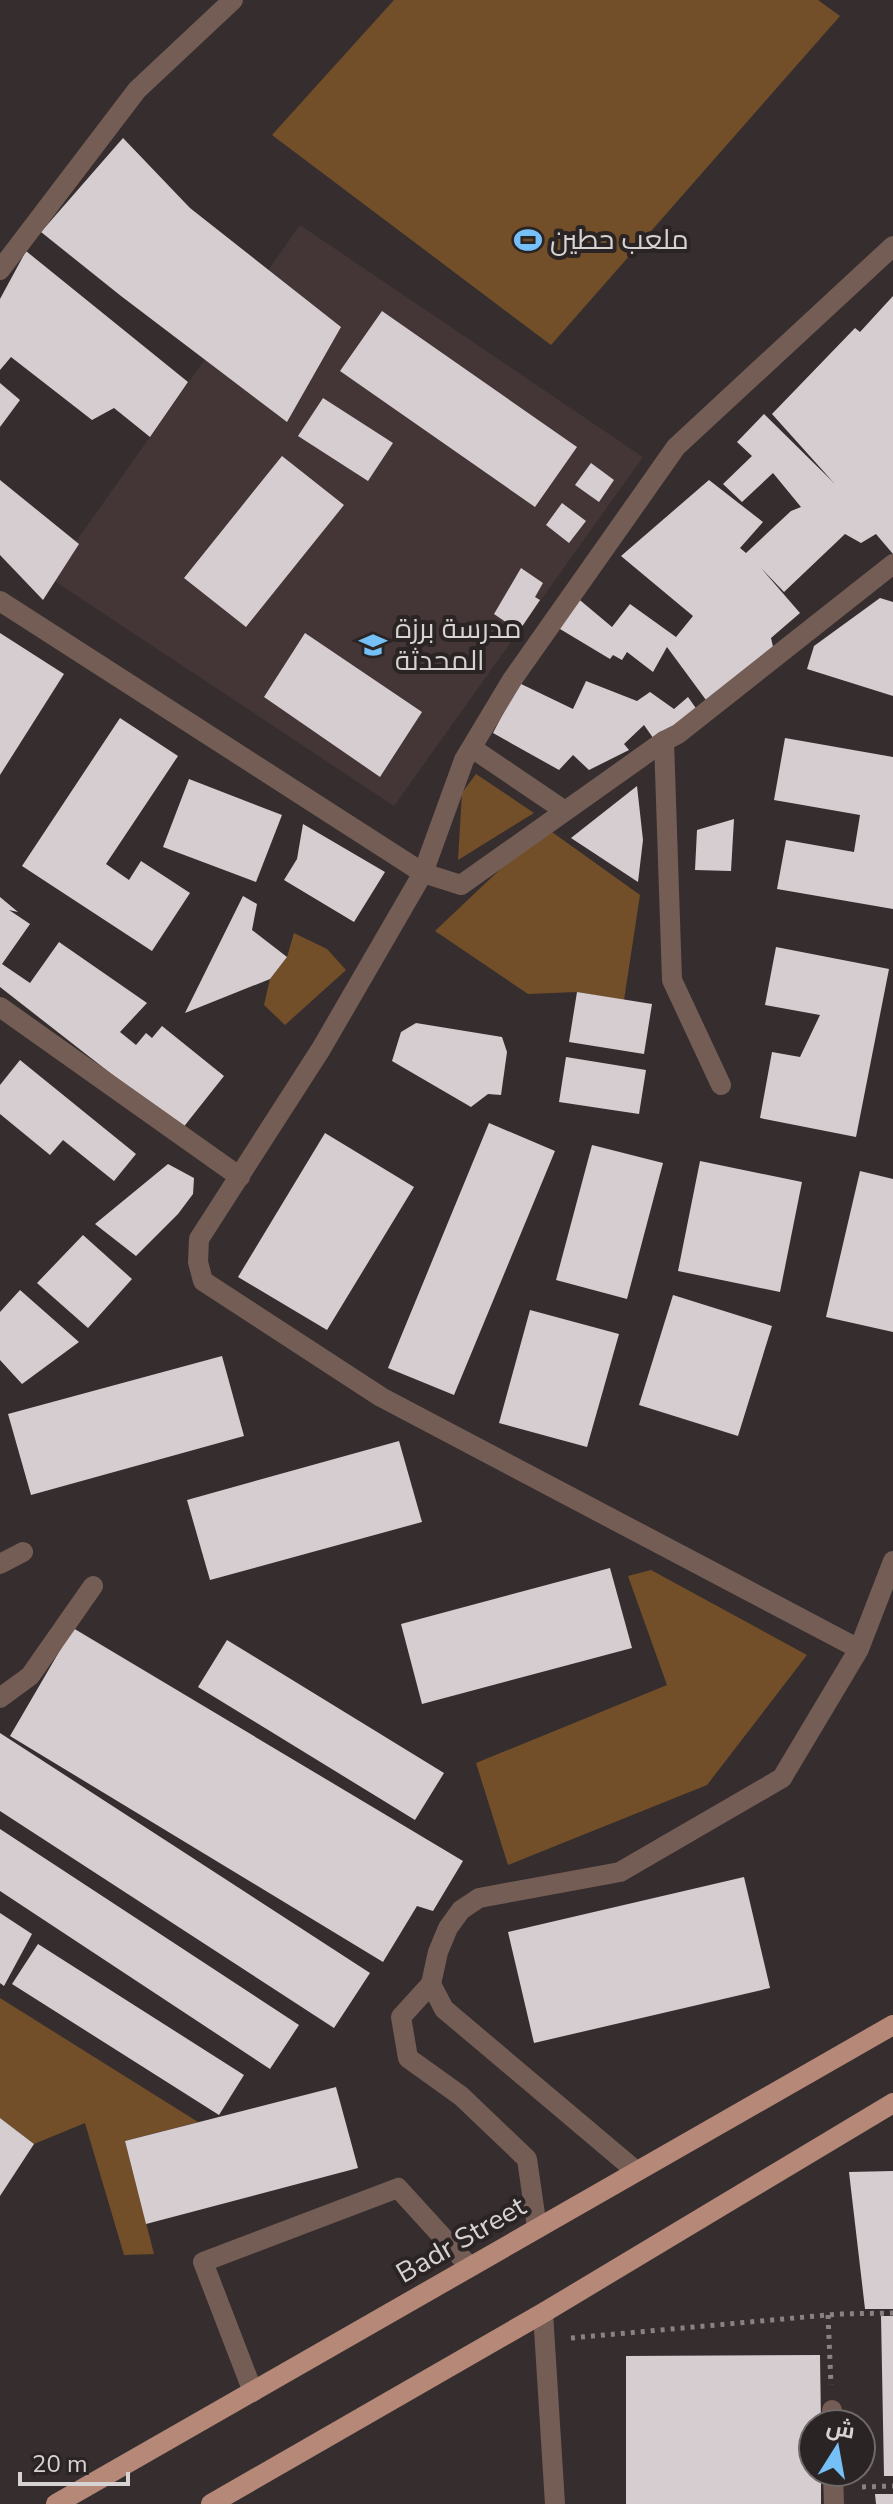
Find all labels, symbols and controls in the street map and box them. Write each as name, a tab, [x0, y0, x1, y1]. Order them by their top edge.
place label: ملعب حطين	[550, 221, 689, 259]
sports icon: ملعب حطين	[513, 225, 543, 255]
place label: مدرسة برزة المحدثة	[395, 610, 521, 680]
school or university icon: مدرسة برزة المحدثة	[358, 630, 388, 660]
street label: Badr Street	[389, 2188, 533, 2292]
north arrow	[797, 2408, 877, 2488]
text: ش	[824, 2412, 857, 2447]
scale bar	[20, 2436, 128, 2486]
text: 20 m	[32, 2448, 88, 2480]

